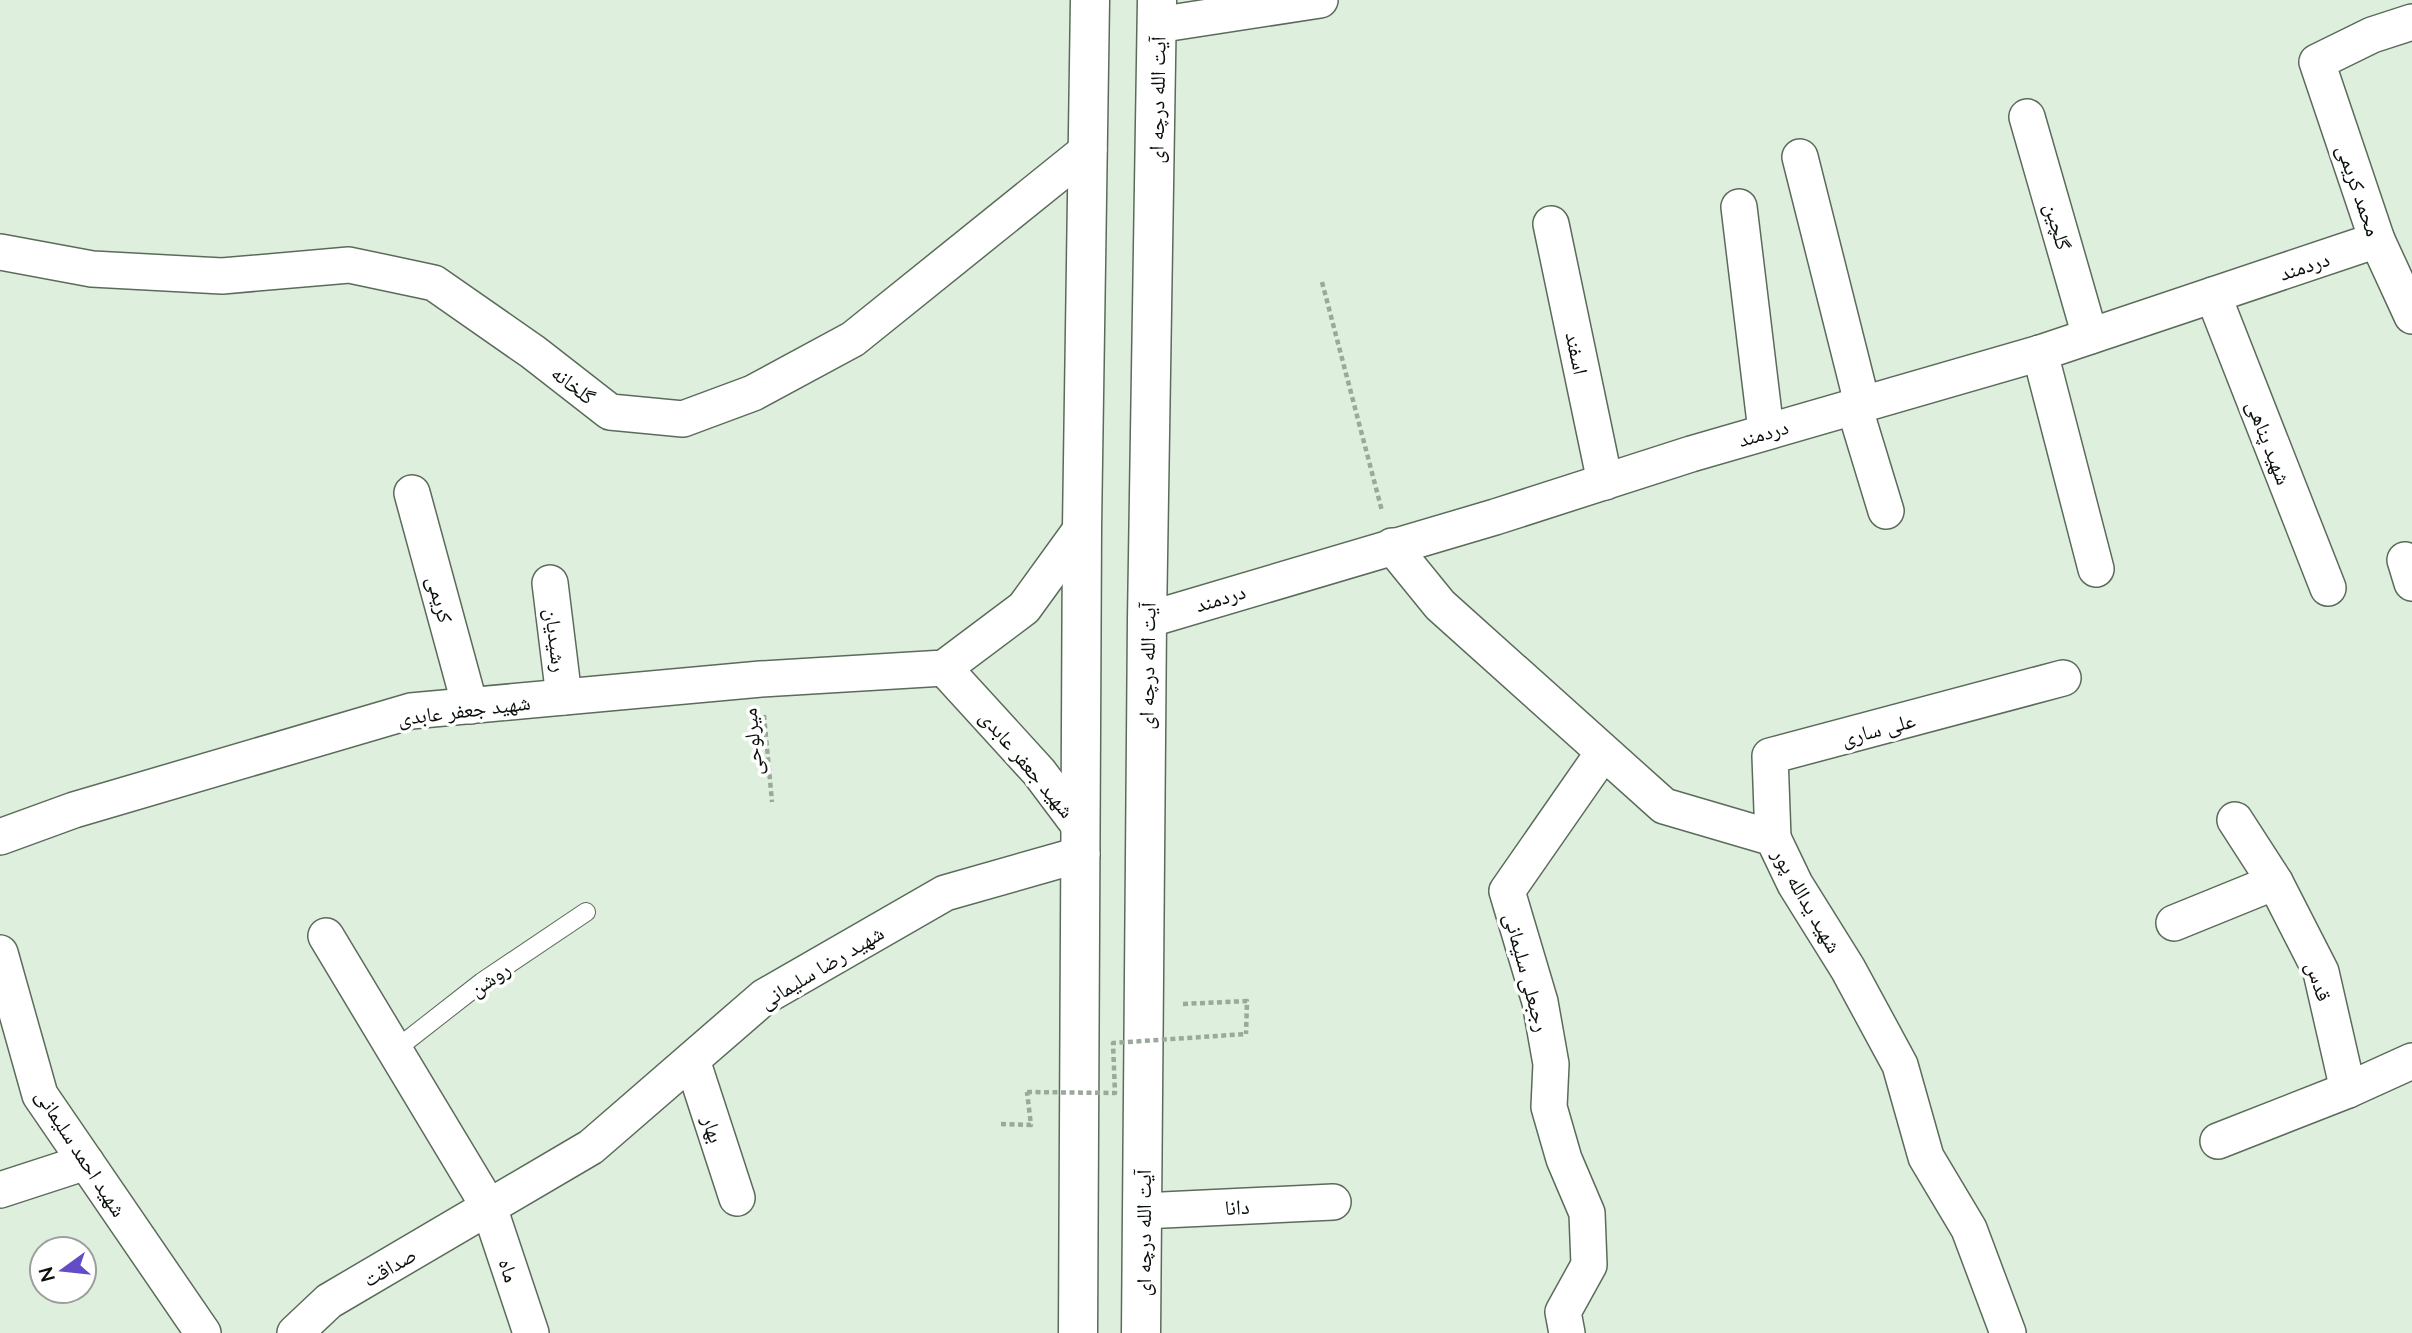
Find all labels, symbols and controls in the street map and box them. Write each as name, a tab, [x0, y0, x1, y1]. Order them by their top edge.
street label: آیت الله درچه ای	[1142, 36, 1171, 164]
street label: محمد کریمی	[2331, 141, 2387, 240]
street label: گلچین	[2038, 200, 2078, 253]
street label: دردمند	[2276, 245, 2332, 285]
street label: اسفند	[1561, 329, 1595, 377]
street label: گلخانه	[547, 359, 601, 409]
street label: شهید پناهی	[2241, 396, 2298, 488]
street label: دردمند	[1735, 413, 1791, 451]
street label: کریمی	[421, 573, 459, 626]
street label: دردمند	[1192, 578, 1248, 616]
street label: آیت الله درچه ای	[1132, 602, 1161, 730]
street label: رشیدیان	[540, 607, 573, 674]
street label: شهید جعفر عابدی	[396, 688, 532, 731]
street label: شهید جعفر عابدی	[975, 704, 1080, 823]
street label: علی ساری	[1838, 706, 1919, 752]
street label: میرلوحی	[736, 707, 768, 777]
street label: شهید یدالله پور	[1767, 842, 1848, 957]
street label: رجبعلی سلیمانی	[1498, 910, 1556, 1035]
street label: شهید رضا سلیمانی	[754, 919, 889, 1015]
street label: روشن	[464, 955, 515, 1003]
street label: قدس	[2300, 958, 2338, 1005]
street label: شهید احمد سلیمانی	[30, 1083, 133, 1222]
street label: بهار	[697, 1111, 730, 1146]
street label: آیت الله درچه ای	[1130, 1169, 1156, 1297]
street label: دانا	[1224, 1193, 1250, 1219]
north arrow	[28, 1235, 98, 1305]
street label: صداقت	[358, 1241, 420, 1291]
street label: ماه	[494, 1255, 526, 1285]
text: N	[33, 1264, 59, 1285]

